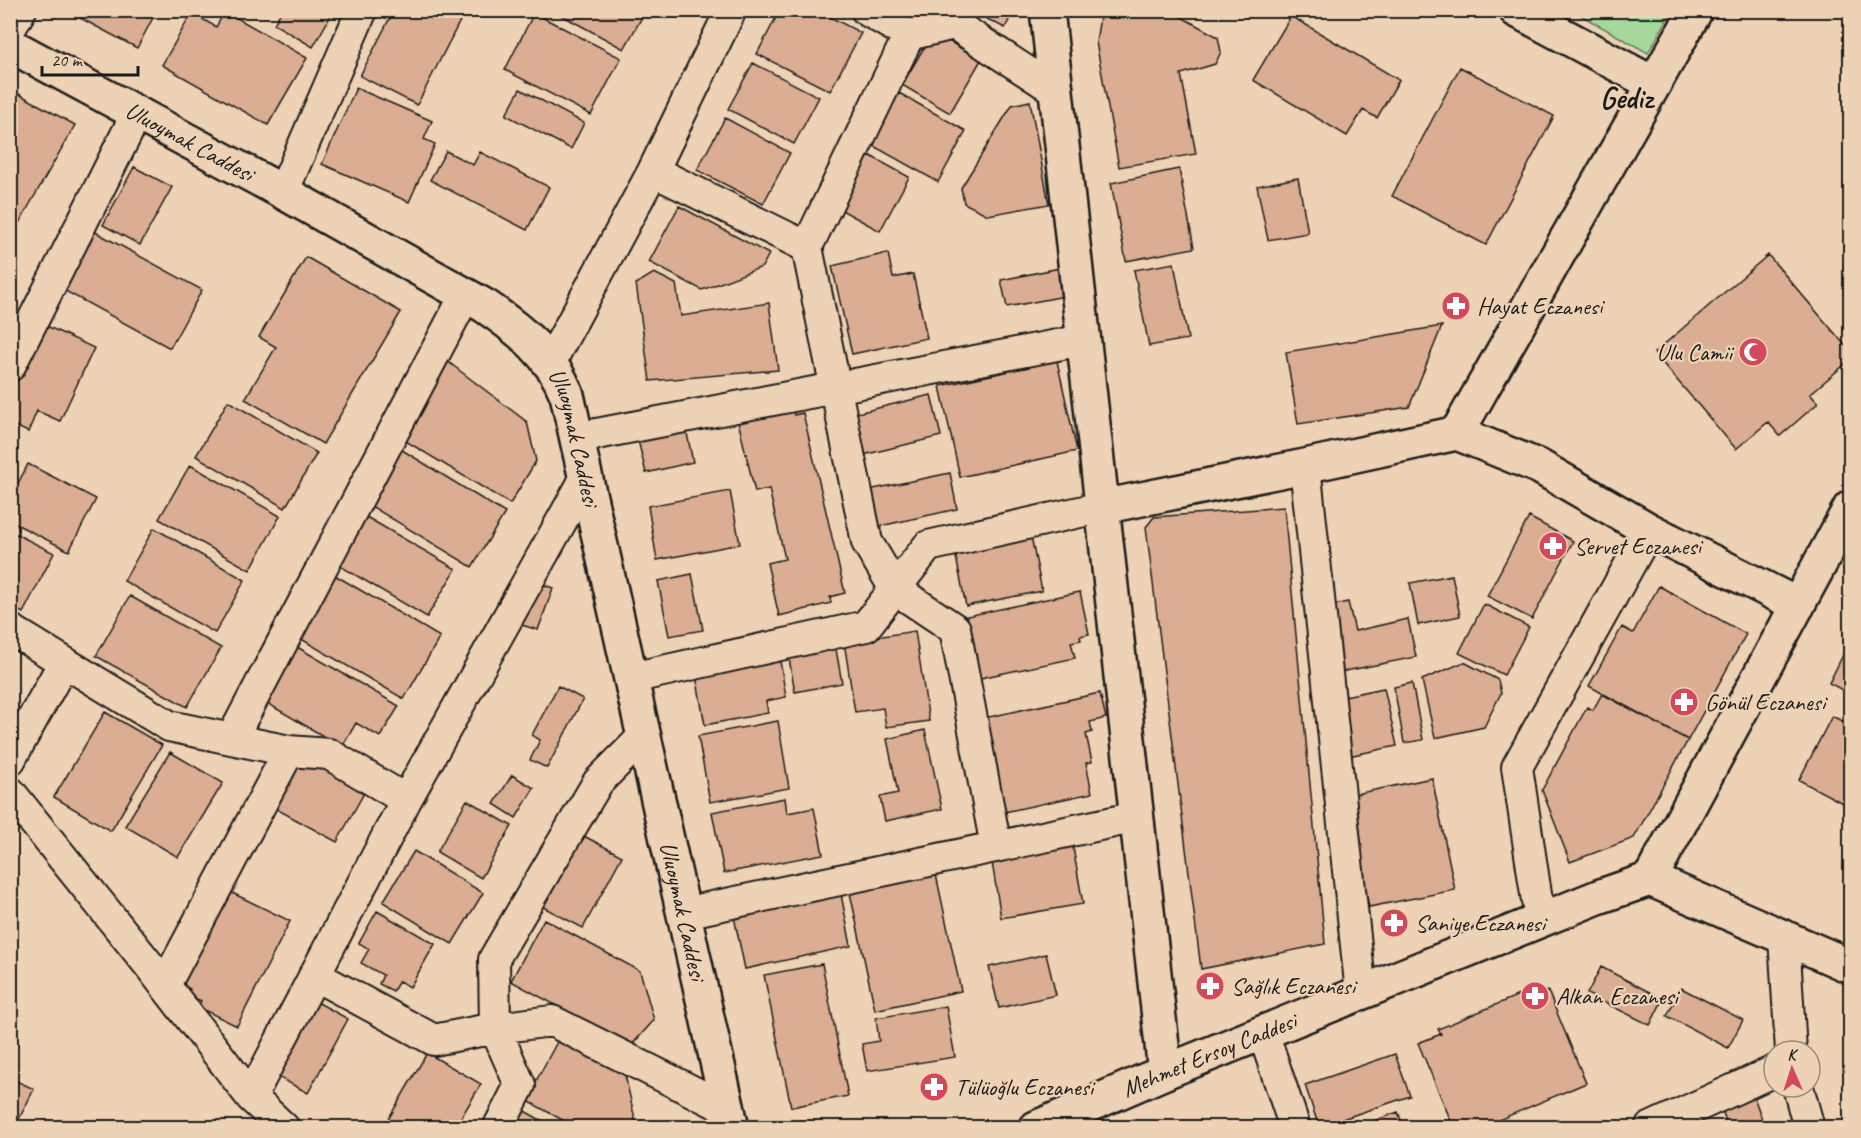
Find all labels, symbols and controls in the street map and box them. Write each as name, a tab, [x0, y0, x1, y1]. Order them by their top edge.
scale bar	[42, 39, 138, 77]
text: 20 m	[51, 49, 84, 71]
district label: Gediz	[1600, 79, 1656, 117]
street label: Uluoymak Caddesi	[120, 95, 262, 190]
pharmacy icon: Hayat Eczanesi	[1440, 290, 1472, 322]
place label: Hayat Eczanesi	[1477, 291, 1605, 321]
mosque icon: Ulu Camii	[1737, 336, 1769, 368]
place label: Ulu Camii	[1656, 337, 1735, 367]
street label: Uluoymak Caddesi	[542, 363, 607, 512]
pharmacy icon: Servet Eczanesi	[1537, 530, 1569, 562]
place label: Servet Eczanesi	[1574, 531, 1704, 561]
pharmacy icon: Gönül Eczanesi	[1668, 686, 1700, 718]
place label: Gönül Eczanesi	[1705, 687, 1829, 717]
street label: Uluoymak Caddesi	[653, 839, 714, 987]
pharmacy icon: Saniye Eczanesi	[1378, 907, 1410, 939]
place label: Saniye Eczanesi	[1415, 908, 1548, 938]
pharmacy icon: Sağlık Eczanesi	[1194, 970, 1226, 1002]
place label: Sağlık Eczanesi	[1231, 971, 1358, 1001]
pharmacy icon: Alkan Eczanesi	[1519, 980, 1551, 1012]
place label: Alkan Eczanesi	[1556, 981, 1680, 1011]
street label: Mehmet Ersoy Caddesi	[1117, 1004, 1304, 1104]
north arrow	[1762, 1039, 1822, 1099]
text: K	[1787, 1045, 1800, 1065]
pharmacy icon: Tülüoğlu Eczanesi	[918, 1071, 950, 1103]
place label: Tülüoğlu Eczanesi	[955, 1072, 1096, 1102]

